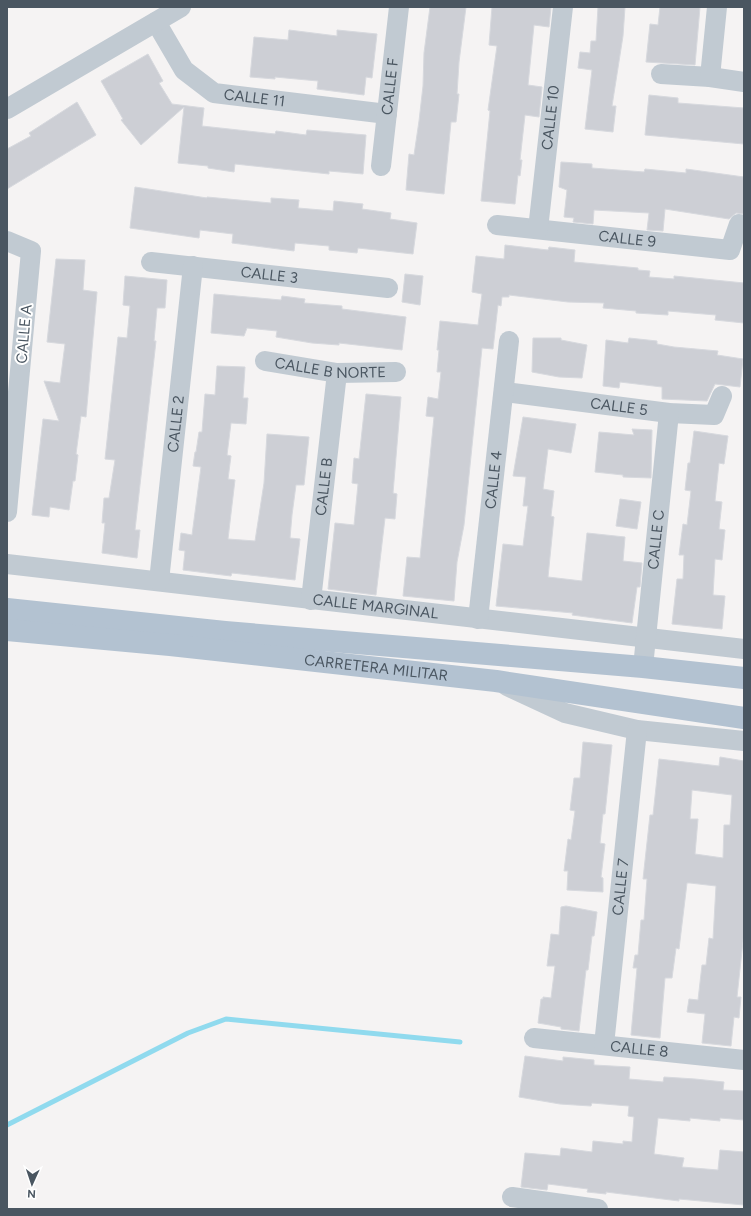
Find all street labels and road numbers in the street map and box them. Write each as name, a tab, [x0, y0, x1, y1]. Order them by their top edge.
street label: CALLE F	[378, 57, 402, 116]
street label: CALLE 10	[538, 84, 563, 151]
street label: CALLE 11	[223, 85, 286, 111]
street label: CALLE 9	[598, 227, 657, 251]
street label: CALLE 3	[240, 263, 299, 287]
street label: CALLE A	[12, 304, 36, 364]
street label: CALLE B NORTE	[273, 354, 386, 382]
street label: CALLE 2	[164, 394, 188, 454]
street label: CALLE 5	[589, 394, 649, 419]
street label: CALLE 4	[481, 450, 506, 510]
street label: CALLE B	[312, 457, 336, 517]
street label: CALLE C	[644, 509, 668, 570]
street label: CALLE MARGINAL	[312, 590, 440, 623]
street label: CARRETERA MILITAR	[303, 651, 449, 685]
street label: CALLE 7	[609, 857, 633, 916]
street label: CALLE 8	[609, 1037, 669, 1061]

